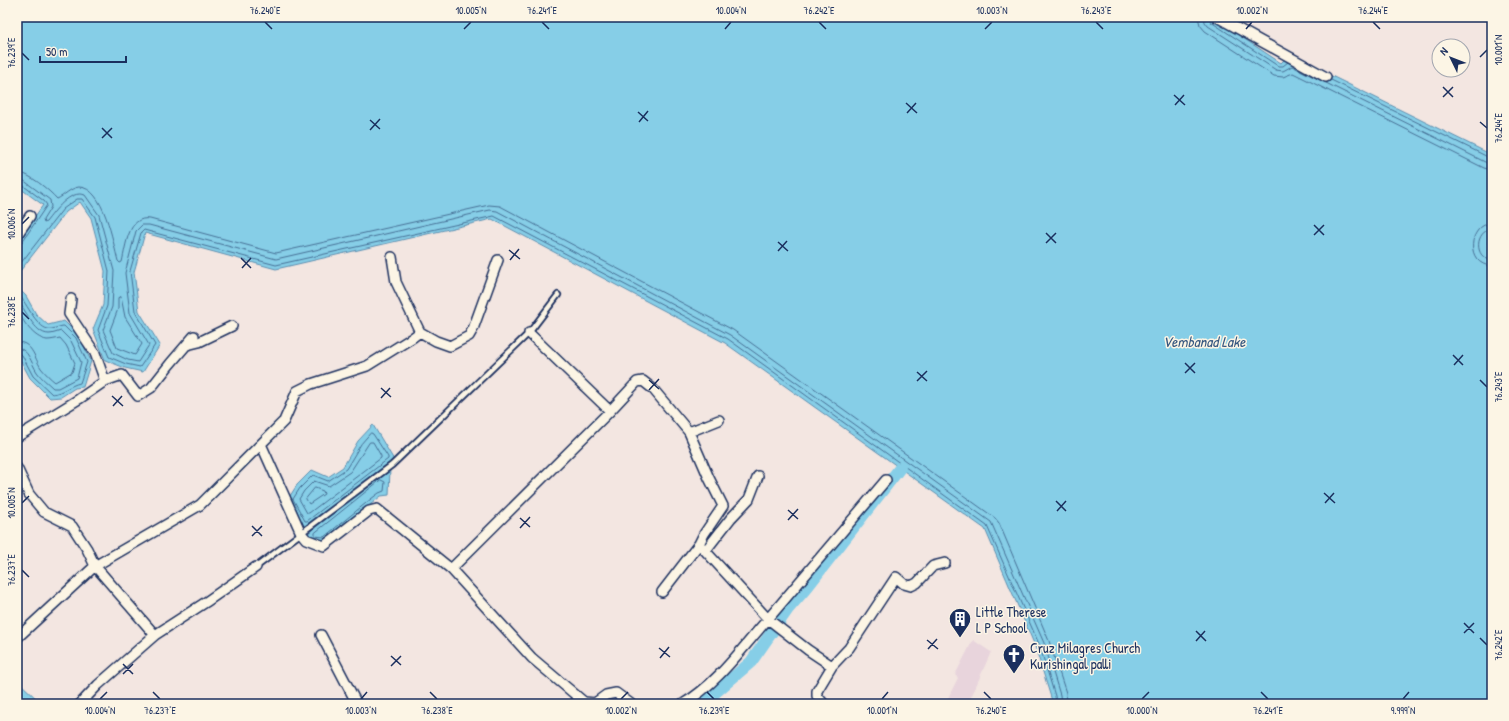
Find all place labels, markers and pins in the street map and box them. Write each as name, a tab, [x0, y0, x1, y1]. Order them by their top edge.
place label: Little Therese L P School	[976, 602, 1047, 637]
building icon: Little Therese L P School	[947, 606, 973, 639]
place label: Cruz Milagres Church Kurishingal palli	[1030, 638, 1140, 674]
church icon: Cruz Milagres Church Kurishingal palli	[1001, 642, 1027, 675]

